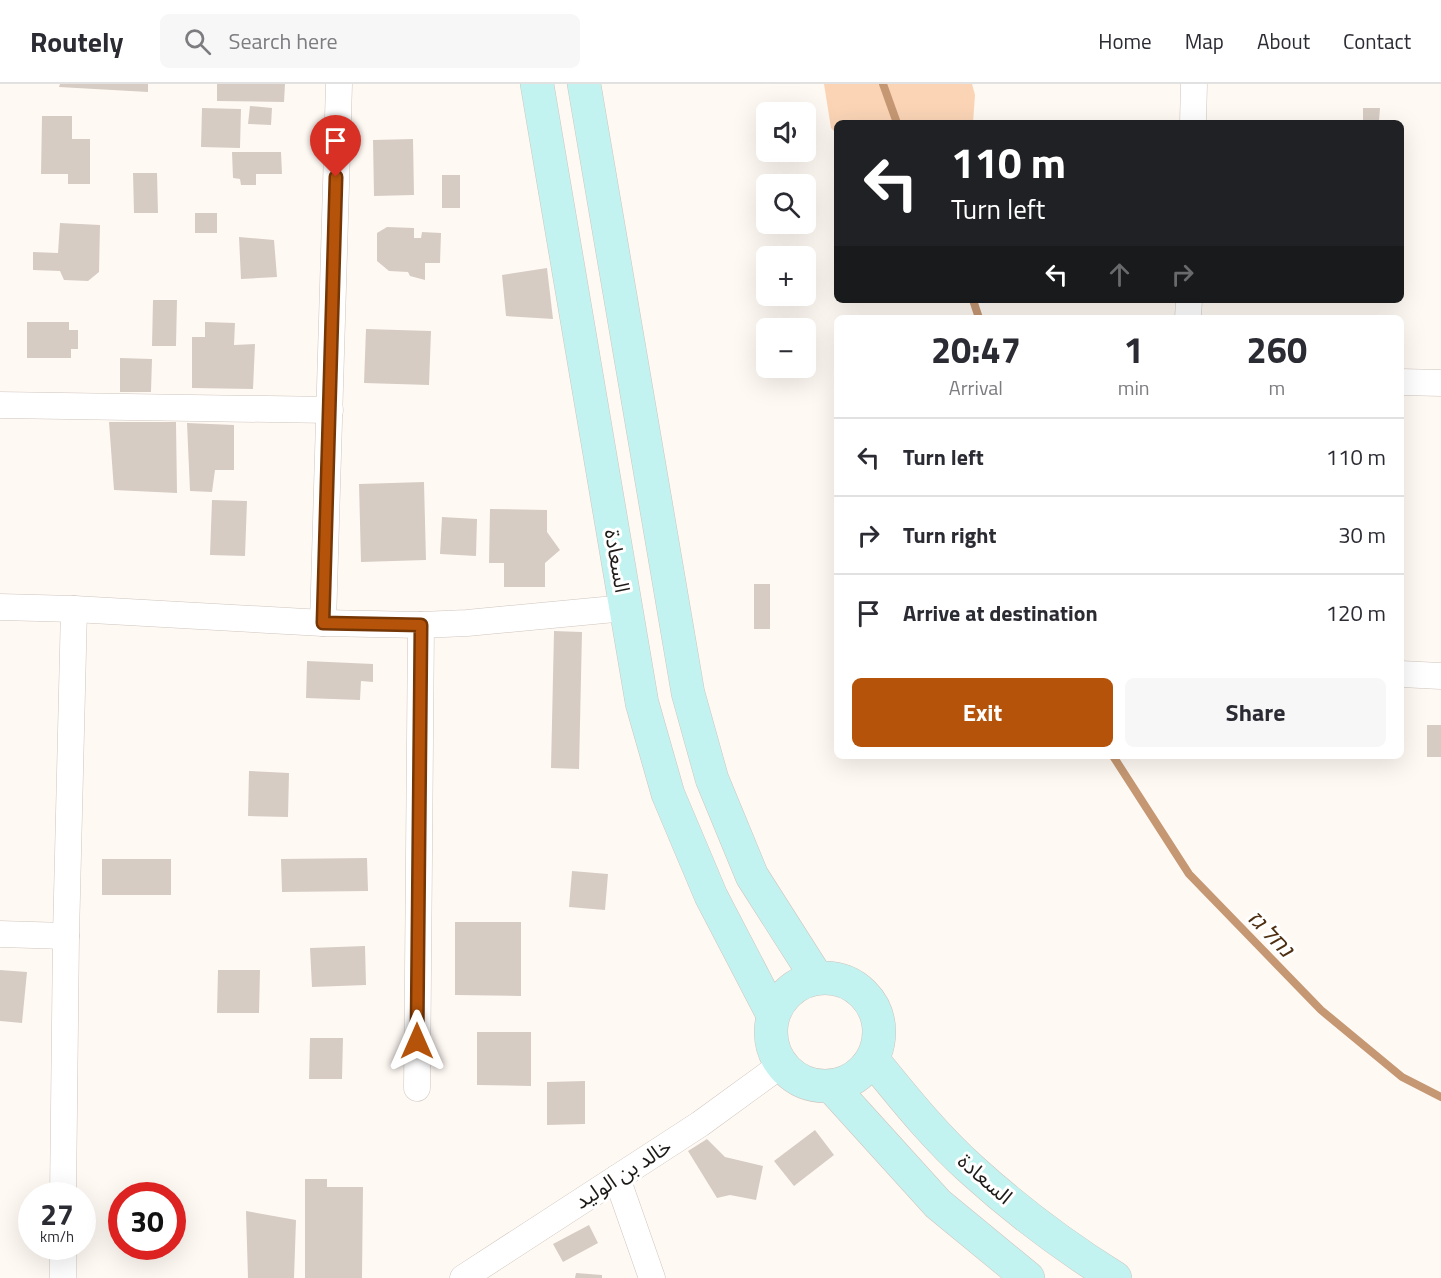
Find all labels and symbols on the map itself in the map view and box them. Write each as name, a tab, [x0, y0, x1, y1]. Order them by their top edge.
pin	[310, 115, 361, 177]
street label: السعادة	[597, 527, 639, 595]
water label: נחל גז	[1240, 902, 1303, 966]
position arrow	[385, 1009, 449, 1073]
street label: خالد بن الوليد	[568, 1130, 677, 1217]
street label: السعادة	[951, 1145, 1020, 1211]
speed limit sign: 30	[108, 1182, 186, 1260]

